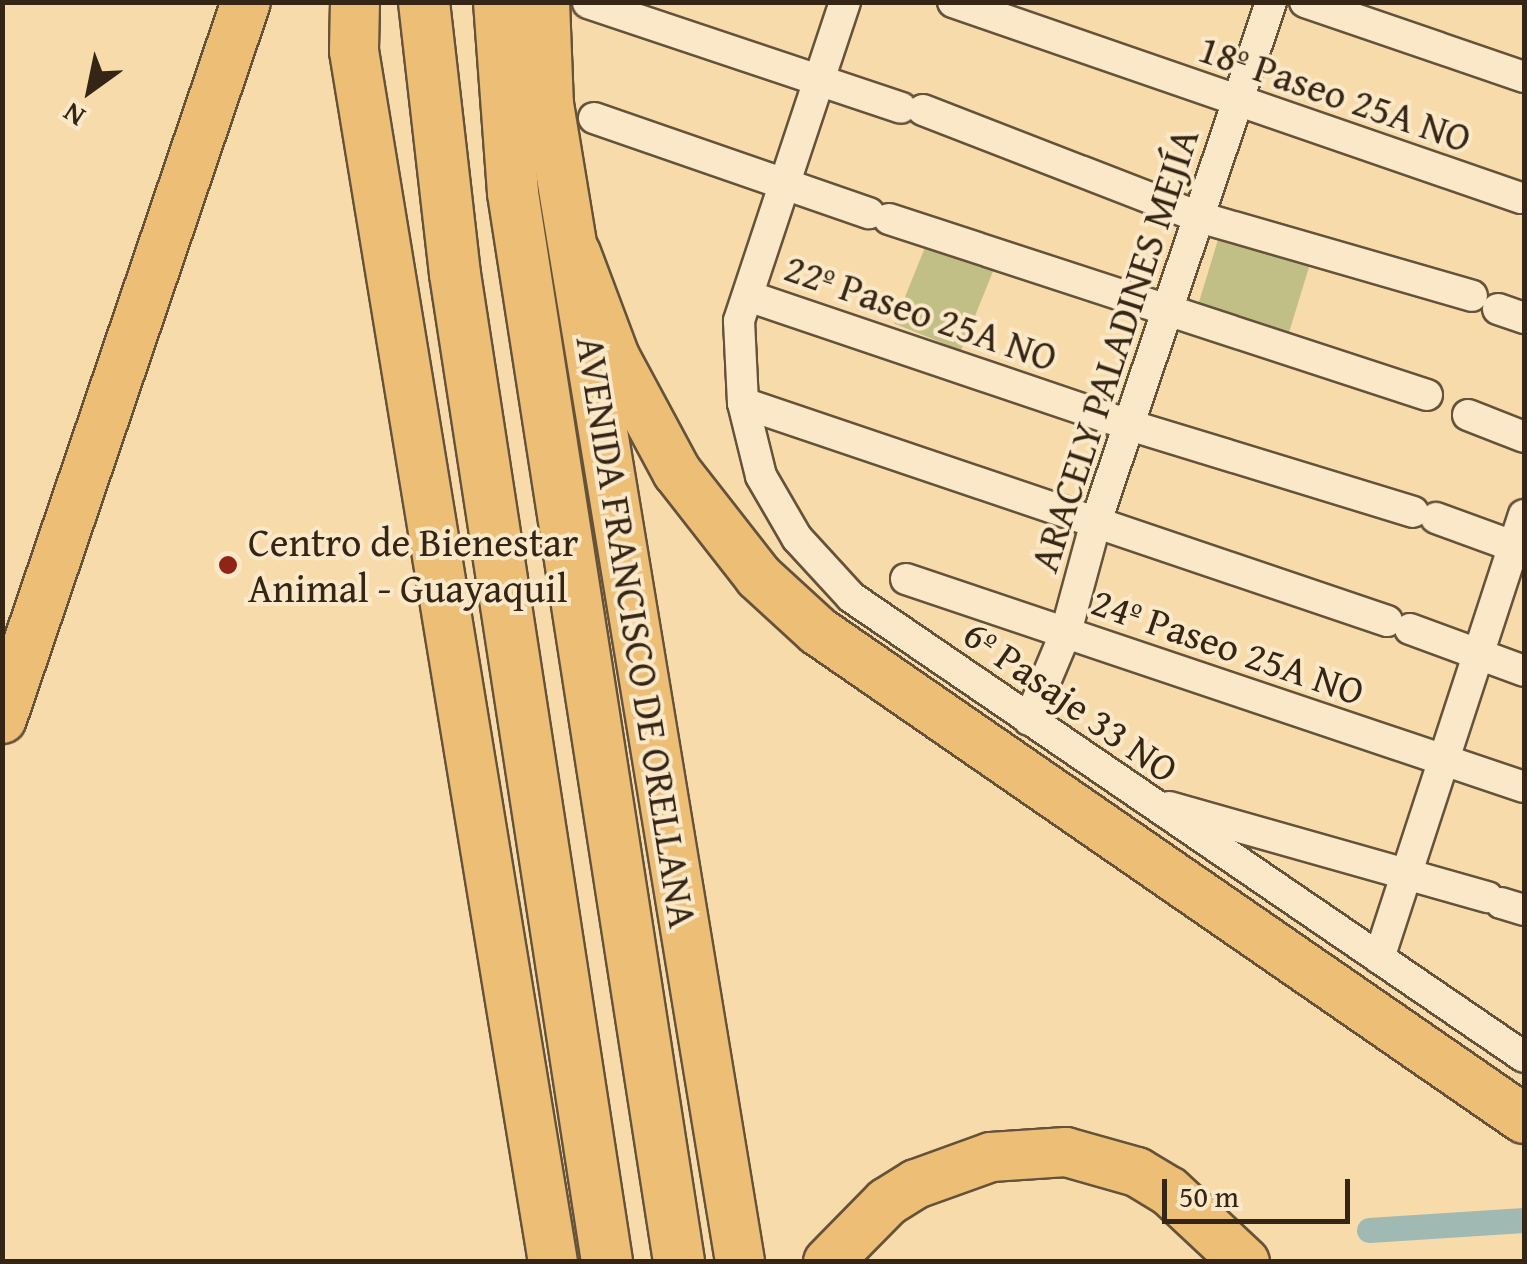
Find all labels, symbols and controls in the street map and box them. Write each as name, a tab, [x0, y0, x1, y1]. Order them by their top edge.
street label: 18º Paseo 25A NO	[1192, 24, 1478, 162]
north arrow	[40, 40, 140, 140]
text: N	[54, 93, 92, 138]
street label: ARACELY PALADINES MEJÍA	[1020, 122, 1208, 578]
street label: 22º Paseo 25A NO	[778, 243, 1064, 381]
street label: AVENIDA FRANCISCO DE ORELLANA	[567, 333, 707, 931]
place label: Centro de Bienestar Animal - Guayaquil	[248, 518, 578, 612]
marker: Centro de Bienestar Animal - Guayaquil	[217, 554, 239, 576]
street label: 24º Paseo 25A NO	[1085, 577, 1371, 715]
street label: 6º Pasaje 33 NO	[955, 609, 1187, 793]
scale bar	[1167, 1159, 1354, 1221]
text: 50 m	[1179, 1174, 1239, 1218]

